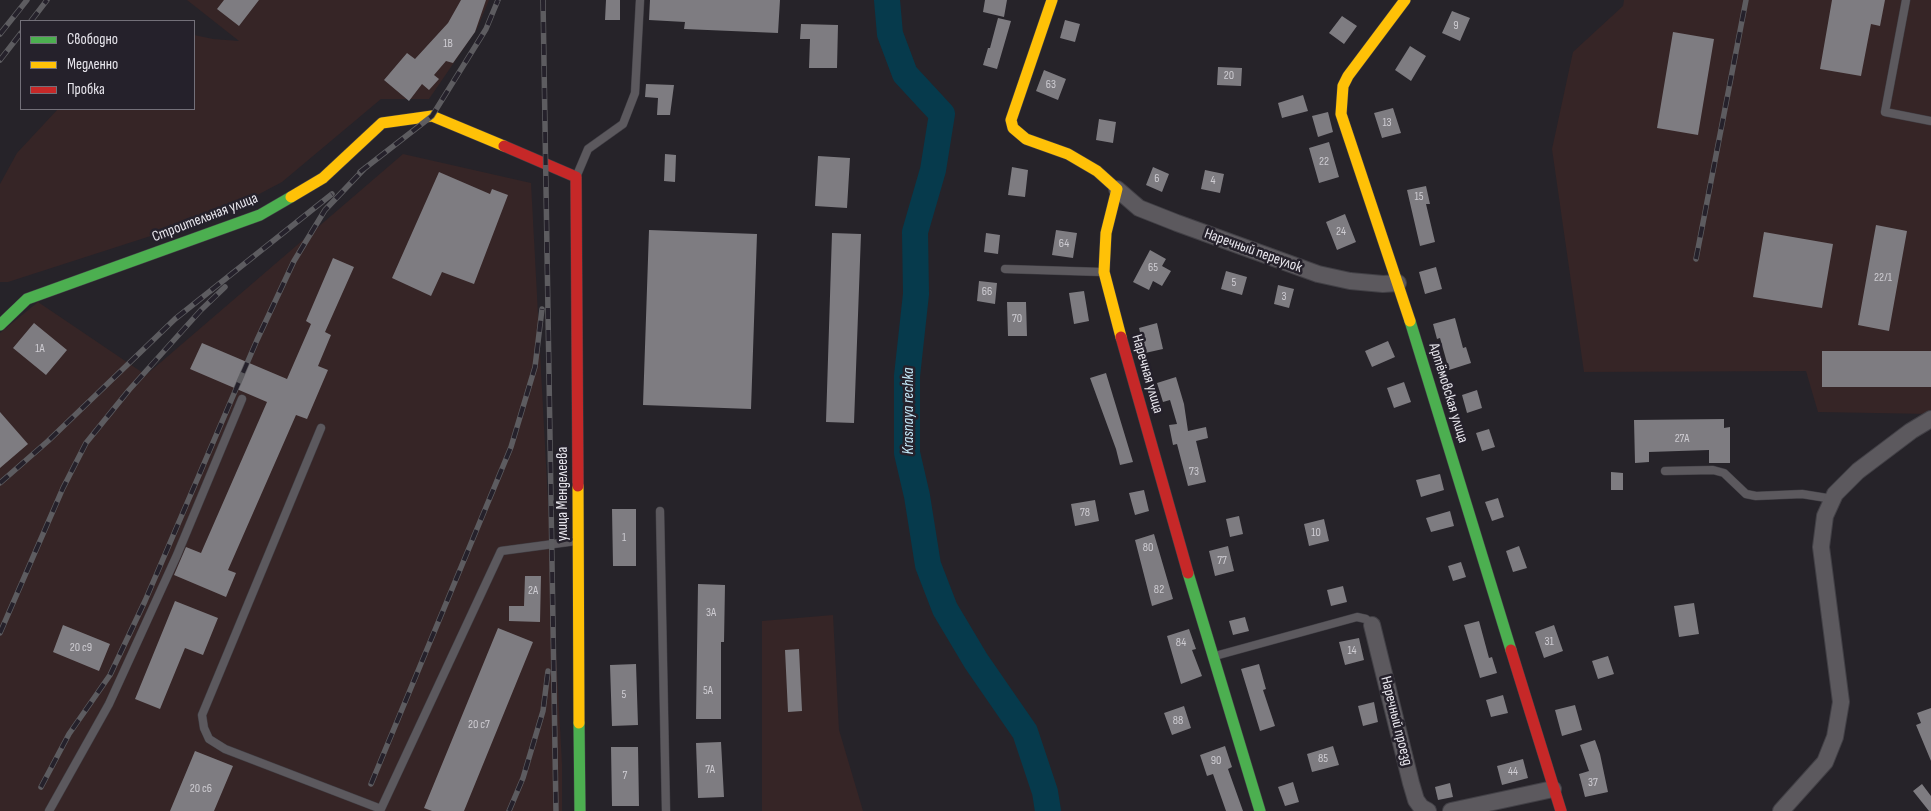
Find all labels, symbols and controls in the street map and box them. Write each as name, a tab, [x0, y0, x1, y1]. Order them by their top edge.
house number: 9	[1453, 19, 1459, 33]
legend	[20, 20, 195, 110]
text: Свободно	[67, 30, 118, 49]
house number: 1В	[443, 37, 453, 51]
text: Медленно	[67, 55, 118, 74]
house number: 20	[1224, 69, 1234, 83]
house number: 63	[1046, 78, 1056, 92]
text: Пробка	[67, 80, 105, 99]
house number: 13	[1382, 116, 1392, 130]
house number: 22	[1319, 155, 1329, 169]
house number: 6	[1154, 172, 1160, 186]
house number: 4	[1210, 174, 1216, 188]
street label: Строительная улица	[150, 190, 260, 246]
house number: 15	[1414, 190, 1424, 204]
street label: Наречный переулок	[1202, 225, 1304, 277]
house number: 24	[1336, 225, 1346, 239]
house number: 64	[1059, 237, 1069, 251]
house number: 65	[1148, 261, 1158, 275]
house number: 22/1	[1874, 271, 1892, 285]
house number: 5	[1232, 276, 1236, 290]
house number: 66	[982, 285, 992, 299]
house number: 3	[1281, 290, 1287, 304]
house number: 70	[1012, 312, 1022, 326]
street label: Наречная улица	[1127, 332, 1167, 416]
street label: Артёмовская улица	[1424, 341, 1472, 445]
house number: 1А	[35, 342, 45, 356]
water label: Krasnaya rechka	[899, 367, 919, 455]
house number: 27А	[1675, 432, 1689, 446]
street label: улица Менделеева	[554, 447, 572, 541]
house number: 73	[1189, 465, 1199, 479]
house number: 78	[1080, 506, 1090, 520]
house number: 10	[1311, 526, 1321, 540]
house number: 1	[622, 531, 626, 545]
house number: 80	[1143, 541, 1153, 555]
house number: 77	[1217, 554, 1227, 568]
house number: 82	[1154, 583, 1164, 597]
house number: 2А	[528, 584, 538, 598]
house number: 3А	[706, 606, 716, 620]
house number: 31	[1544, 635, 1554, 649]
house number: 84	[1176, 636, 1186, 650]
house number: 20 с9	[70, 641, 92, 655]
house number: 14	[1347, 644, 1357, 658]
street label: Наречный проезд	[1376, 674, 1416, 768]
house number: 5А	[703, 684, 713, 698]
house number: 5	[622, 688, 626, 702]
house number: 88	[1173, 714, 1183, 728]
house number: 20 с7	[468, 718, 490, 732]
house number: 85	[1318, 752, 1328, 766]
house number: 90	[1211, 754, 1221, 768]
house number: 7А	[705, 763, 715, 777]
house number: 44	[1508, 765, 1518, 779]
house number: 7	[623, 769, 627, 783]
house number: 37	[1588, 776, 1598, 790]
house number: 20 с6	[190, 782, 212, 796]

